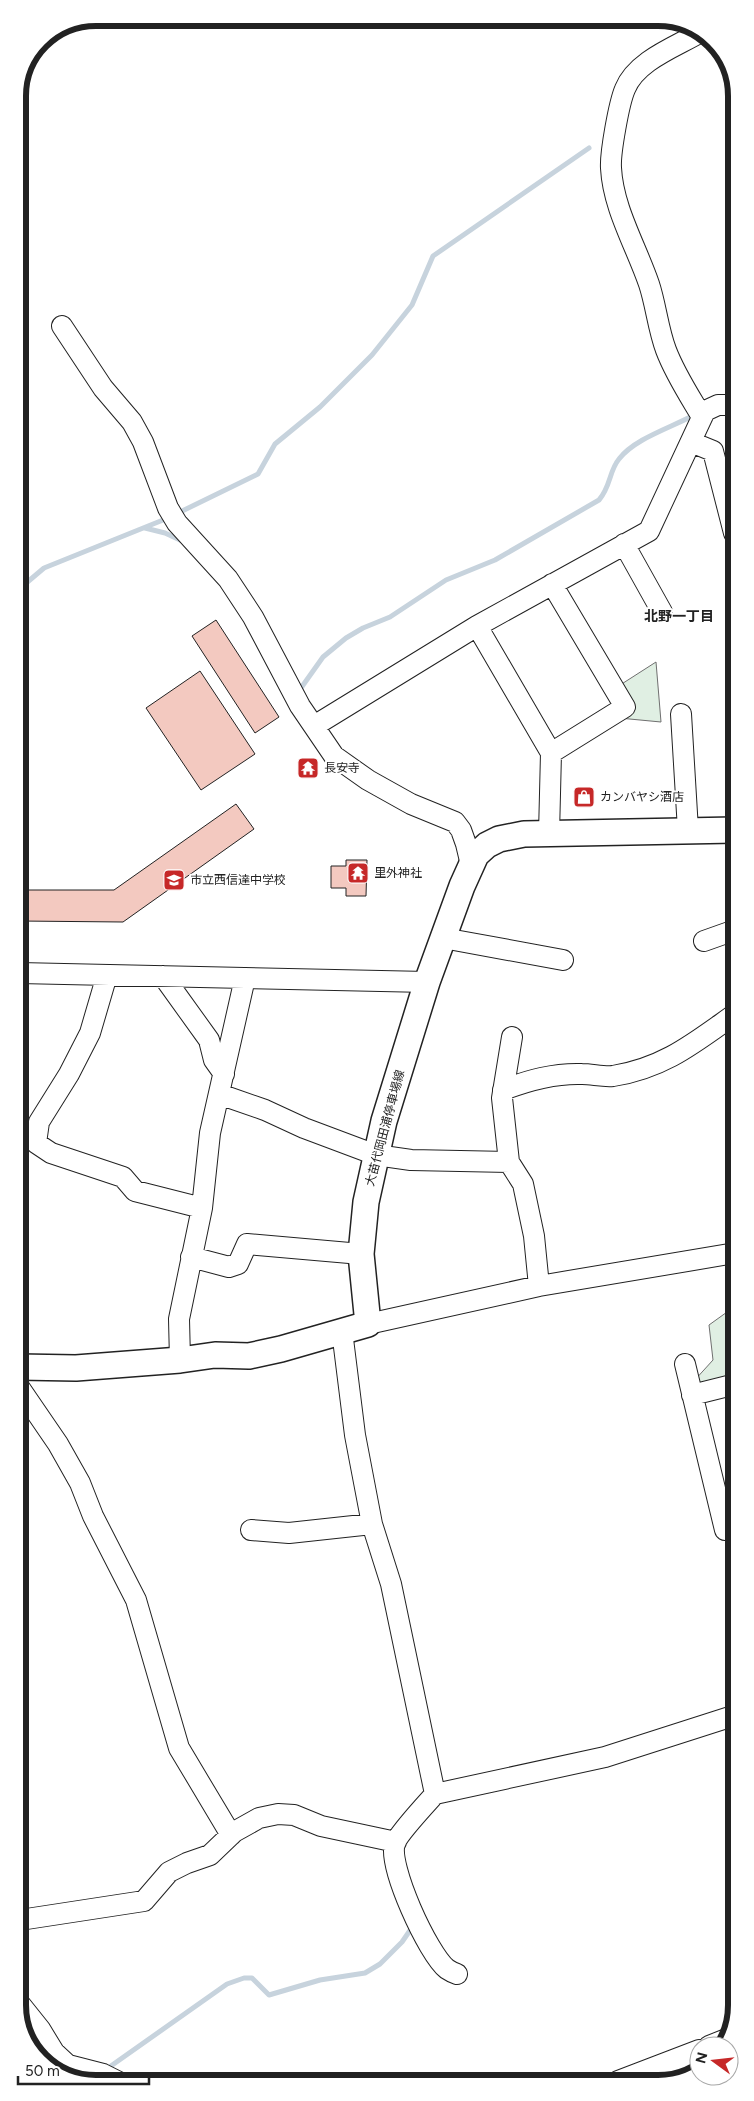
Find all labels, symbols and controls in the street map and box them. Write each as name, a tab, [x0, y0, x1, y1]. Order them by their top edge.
district label: 北野一丁目	[644, 608, 714, 625]
temple icon: 長安寺	[296, 756, 320, 780]
place label: 長安寺	[324, 761, 360, 775]
shop icon: カンバヤシ酒店	[572, 785, 596, 809]
place label: カンバヤシ酒店	[600, 790, 684, 804]
temple icon: 里外神社	[346, 861, 370, 885]
place label: 里外神社	[374, 866, 422, 880]
school or university icon: 市立西信達中学校	[162, 868, 186, 892]
place label: 市立西信達中学校	[190, 873, 286, 887]
street label: 大苗代岡田浦停車場線	[363, 1068, 407, 1188]
north arrow	[689, 2036, 739, 2086]
text: N	[692, 2050, 712, 2065]
scale bar	[18, 2054, 149, 2086]
text: 50 m	[25, 2062, 60, 2080]

